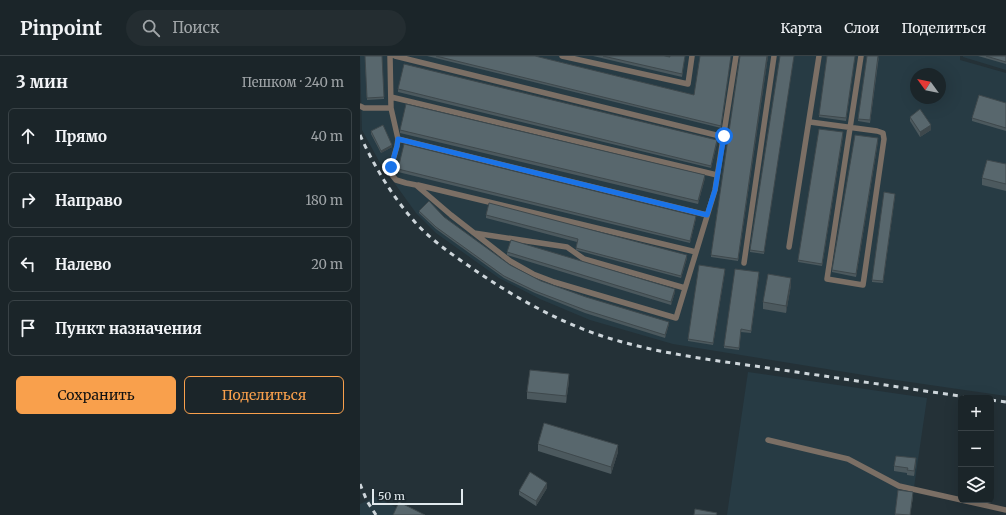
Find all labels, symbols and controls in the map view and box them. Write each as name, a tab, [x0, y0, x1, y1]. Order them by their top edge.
search box	[126, 10, 406, 46]
text: Pinpoint	[20, 16, 102, 40]
icon: search	[140, 17, 162, 39]
text: Поиск	[172, 18, 220, 37]
text: Карта	[780, 19, 822, 37]
text: Слои	[844, 19, 879, 37]
text: Поделиться	[901, 19, 986, 37]
north arrow	[910, 68, 946, 104]
text: 3 мин	[16, 71, 68, 93]
text: Пешком · 240 m	[242, 74, 344, 91]
icon: ahead	[17, 125, 39, 147]
text: Прямо	[55, 127, 107, 146]
route start	[715, 127, 733, 145]
text: 40 m	[311, 128, 343, 145]
route end	[382, 158, 400, 176]
icon: right	[17, 189, 39, 211]
text: Направо	[55, 191, 122, 210]
text: 180 m	[305, 192, 343, 209]
icon: left	[17, 253, 39, 275]
text: Налево	[55, 255, 111, 274]
text: 20 m	[311, 256, 343, 273]
icon: arrive	[17, 317, 39, 339]
text: Пункт назначения	[55, 319, 202, 338]
button: Сохранить	[16, 376, 176, 414]
button: Поделиться	[184, 376, 344, 414]
map controls	[958, 395, 994, 503]
button: +	[958, 395, 994, 431]
button: −	[958, 431, 994, 467]
button: layers	[958, 467, 994, 503]
scale bar	[372, 487, 463, 506]
text: 50 m	[378, 489, 405, 503]

